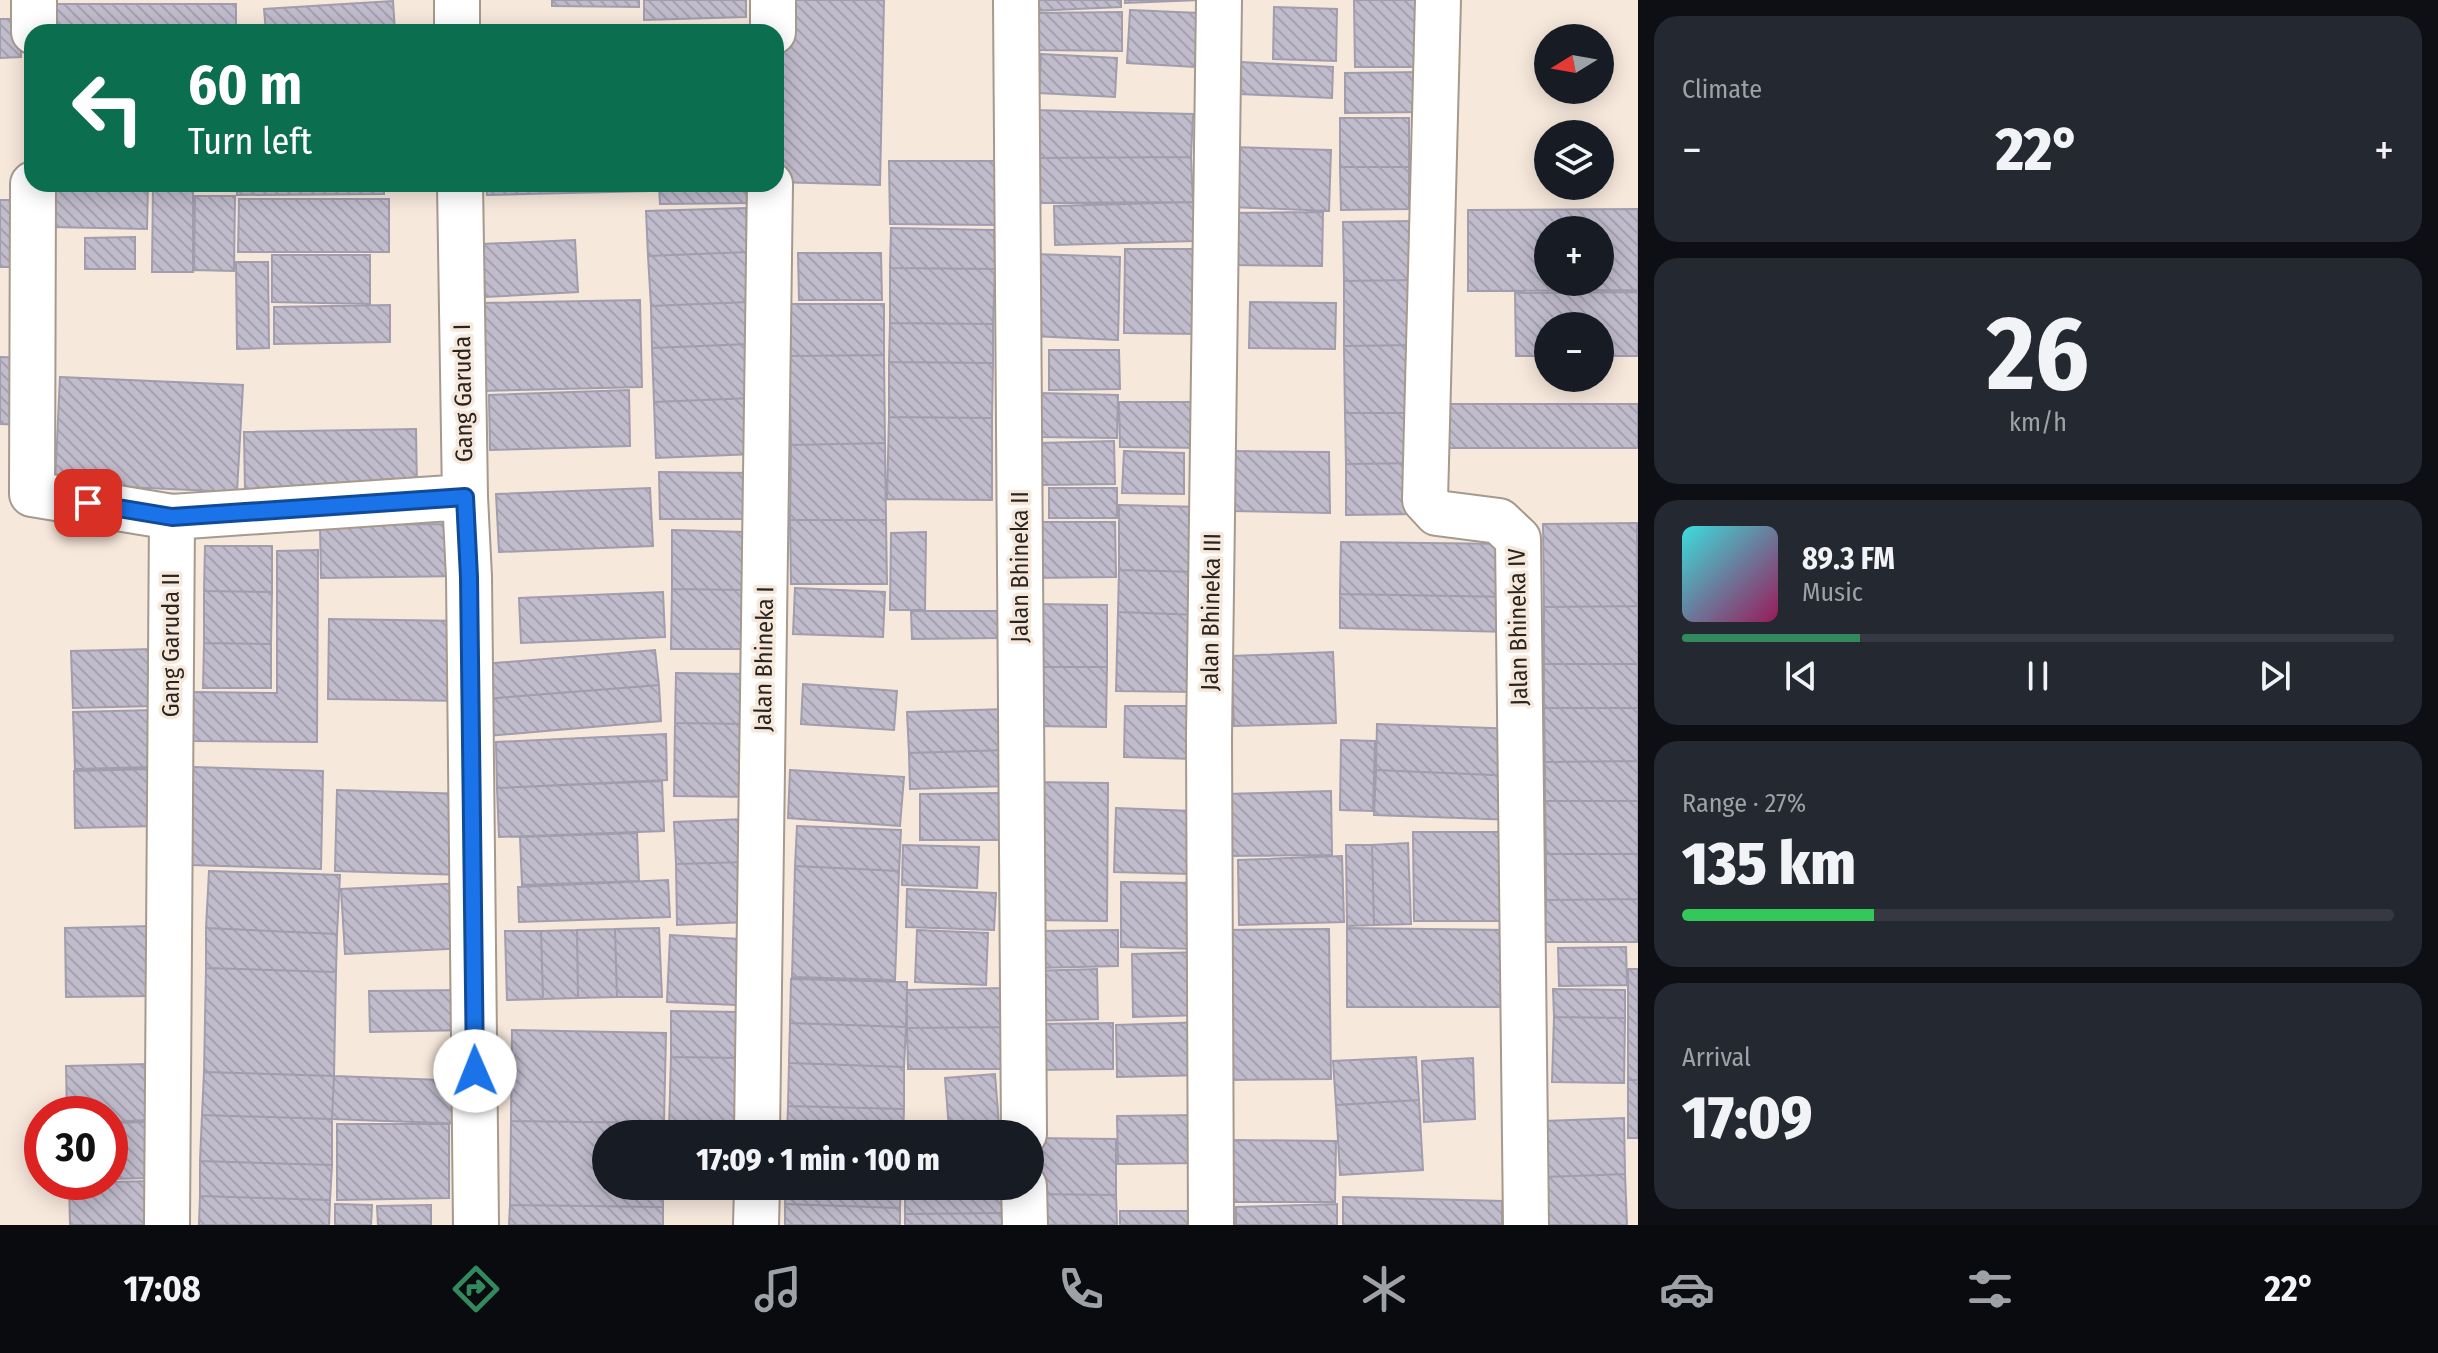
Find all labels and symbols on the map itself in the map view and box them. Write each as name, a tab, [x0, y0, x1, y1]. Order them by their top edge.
north arrow	[1534, 24, 1614, 104]
street label: Gang Garuda I	[448, 324, 478, 462]
pin	[54, 469, 122, 537]
street label: Jalan Bhineka II	[1006, 491, 1034, 643]
street label: Jalan Bhineka III	[1196, 533, 1226, 691]
street label: Jalan Bhineka IV	[1503, 547, 1533, 706]
street label: Gang Garuda II	[157, 573, 185, 717]
street label: Jalan Bhineka I	[749, 586, 779, 732]
position arrow	[433, 1029, 517, 1113]
speed limit sign: 30	[24, 1096, 128, 1200]

